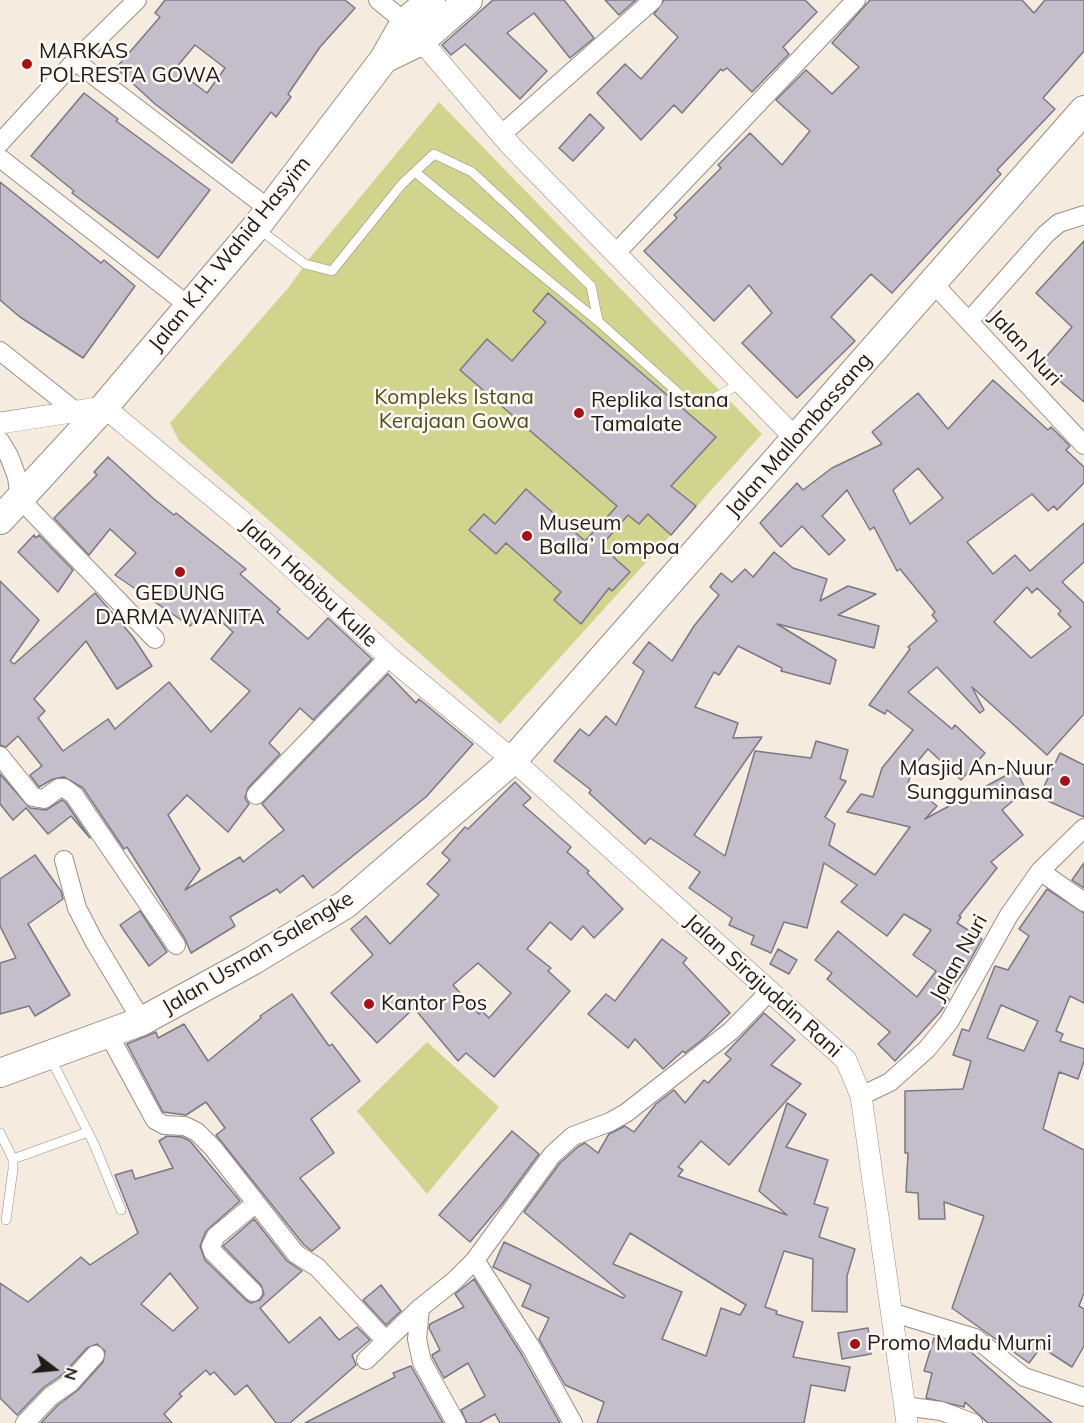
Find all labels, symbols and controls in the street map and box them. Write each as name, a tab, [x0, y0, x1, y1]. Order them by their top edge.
place label: MARKAS POLRESTA GOWA	[39, 39, 220, 89]
marker: MARKAS POLRESTA GOWA	[20, 57, 34, 71]
street label: Jalan K.H. Wahid Hasyim	[144, 152, 316, 356]
street label: Jalan Nuri	[983, 305, 1067, 391]
street label: Jalan Mallombassang	[721, 348, 877, 522]
park label: Kompleks Istana Kerajaan Gowa	[374, 385, 534, 435]
place label: Replika Istana Tamalate	[591, 388, 729, 438]
marker: Replika Istana Tamalate	[572, 406, 586, 420]
place label: Museum Ballaʼ Lompoa	[539, 511, 680, 561]
street label: Jalan Habibu Kulle	[235, 513, 383, 653]
marker: Museum Ballaʼ Lompoa	[520, 529, 534, 543]
marker: GEDUNG DARMA WANITA	[173, 565, 187, 579]
place label: GEDUNG DARMA WANITA	[95, 581, 265, 631]
place label: Masjid An-Nuur Sungguminasa	[900, 756, 1053, 806]
marker: Masjid An-Nuur Sungguminasa	[1058, 774, 1072, 788]
street label: Jalan Usman Salengke	[158, 886, 358, 1020]
street label: Jalan Sirajuddin Rani	[679, 909, 847, 1063]
street label: Jalan Nuri	[925, 910, 993, 1006]
place label: Kantor Pos	[381, 991, 487, 1017]
marker: Kantor Pos	[362, 997, 376, 1011]
place label: Promo Madu Murni	[867, 1331, 1052, 1357]
marker: Promo Madu Murni	[848, 1337, 862, 1351]
north arrow	[24, 1339, 84, 1399]
text: N	[60, 1365, 83, 1383]

